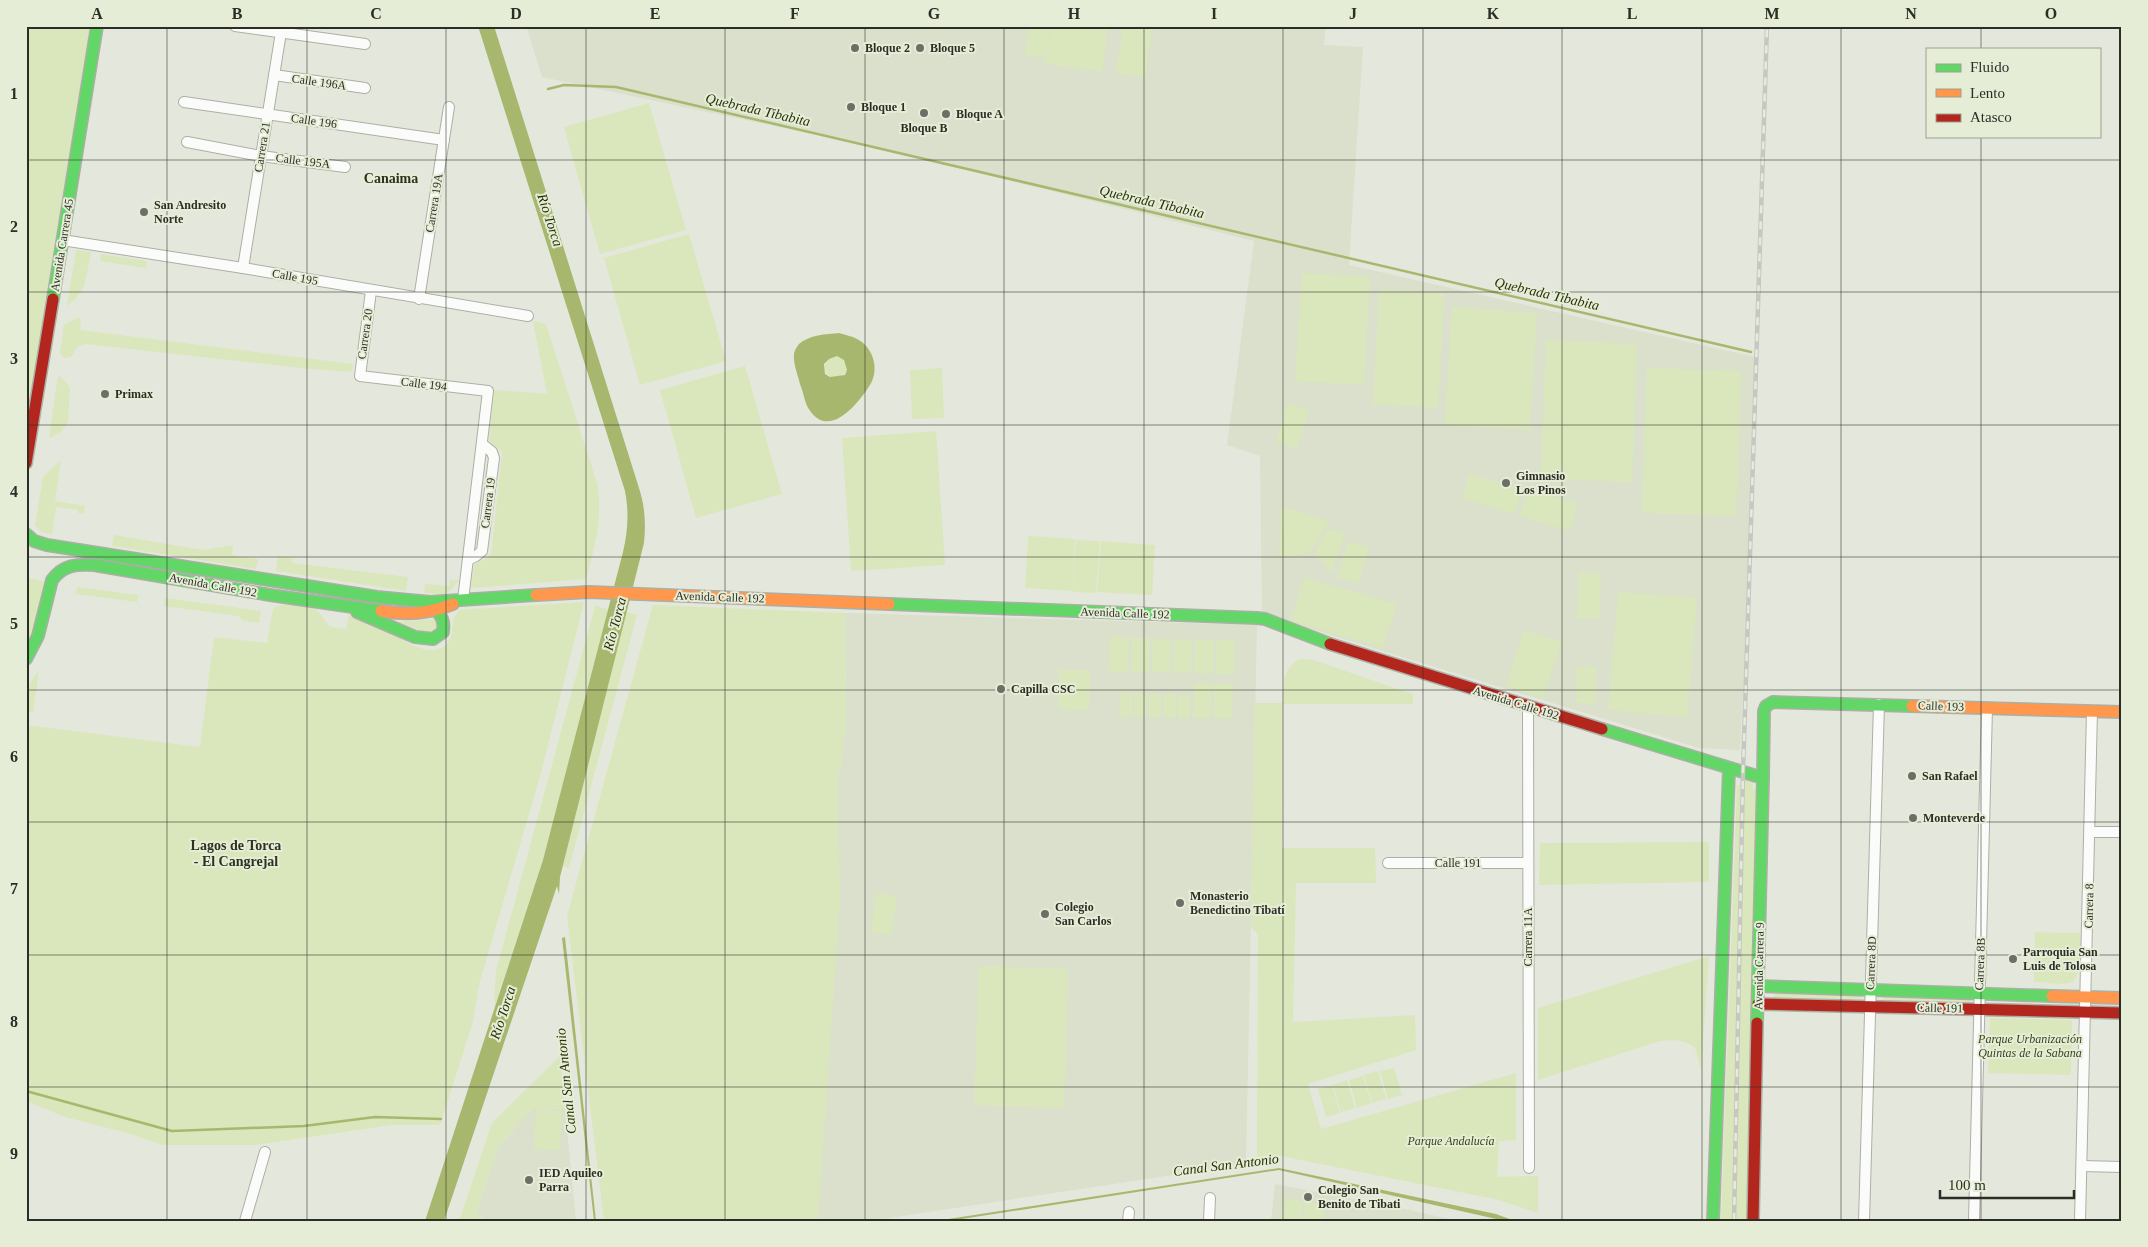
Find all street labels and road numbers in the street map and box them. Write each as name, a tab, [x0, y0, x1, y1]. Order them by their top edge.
street label: Calle 196A	[291, 71, 348, 93]
street label: Calle 196	[290, 111, 338, 131]
street label: Carrera 21	[251, 121, 273, 173]
street label: Calle 195A	[275, 151, 331, 171]
street label: Carrera 19A	[422, 172, 446, 234]
street label: Avenida Carrera 45	[48, 198, 76, 292]
street label: Calle 195	[271, 266, 319, 288]
street label: Carrera 20	[355, 308, 375, 360]
street label: Calle 194	[400, 374, 448, 394]
street label: Carrera 19	[478, 477, 498, 529]
street label: Avenida Calle 192	[168, 570, 258, 600]
street label: Avenida Calle 192	[675, 588, 765, 606]
street label: Avenida Calle 192	[1080, 604, 1170, 622]
street label: Avenida Calle 192	[1471, 683, 1561, 723]
street label: Calle 193	[1918, 698, 1964, 714]
street label: Calle 191	[1435, 856, 1481, 870]
street label: Carrera 8	[2082, 883, 2096, 929]
street label: Carrera 11A	[1521, 907, 1535, 967]
street label: Avenida Carrera 9	[1751, 922, 1767, 1010]
street label: Carrera 8D	[1863, 936, 1879, 990]
street label: Carrera 8B	[1972, 937, 1988, 991]
street label: Calle 191	[1917, 1001, 1963, 1015]

